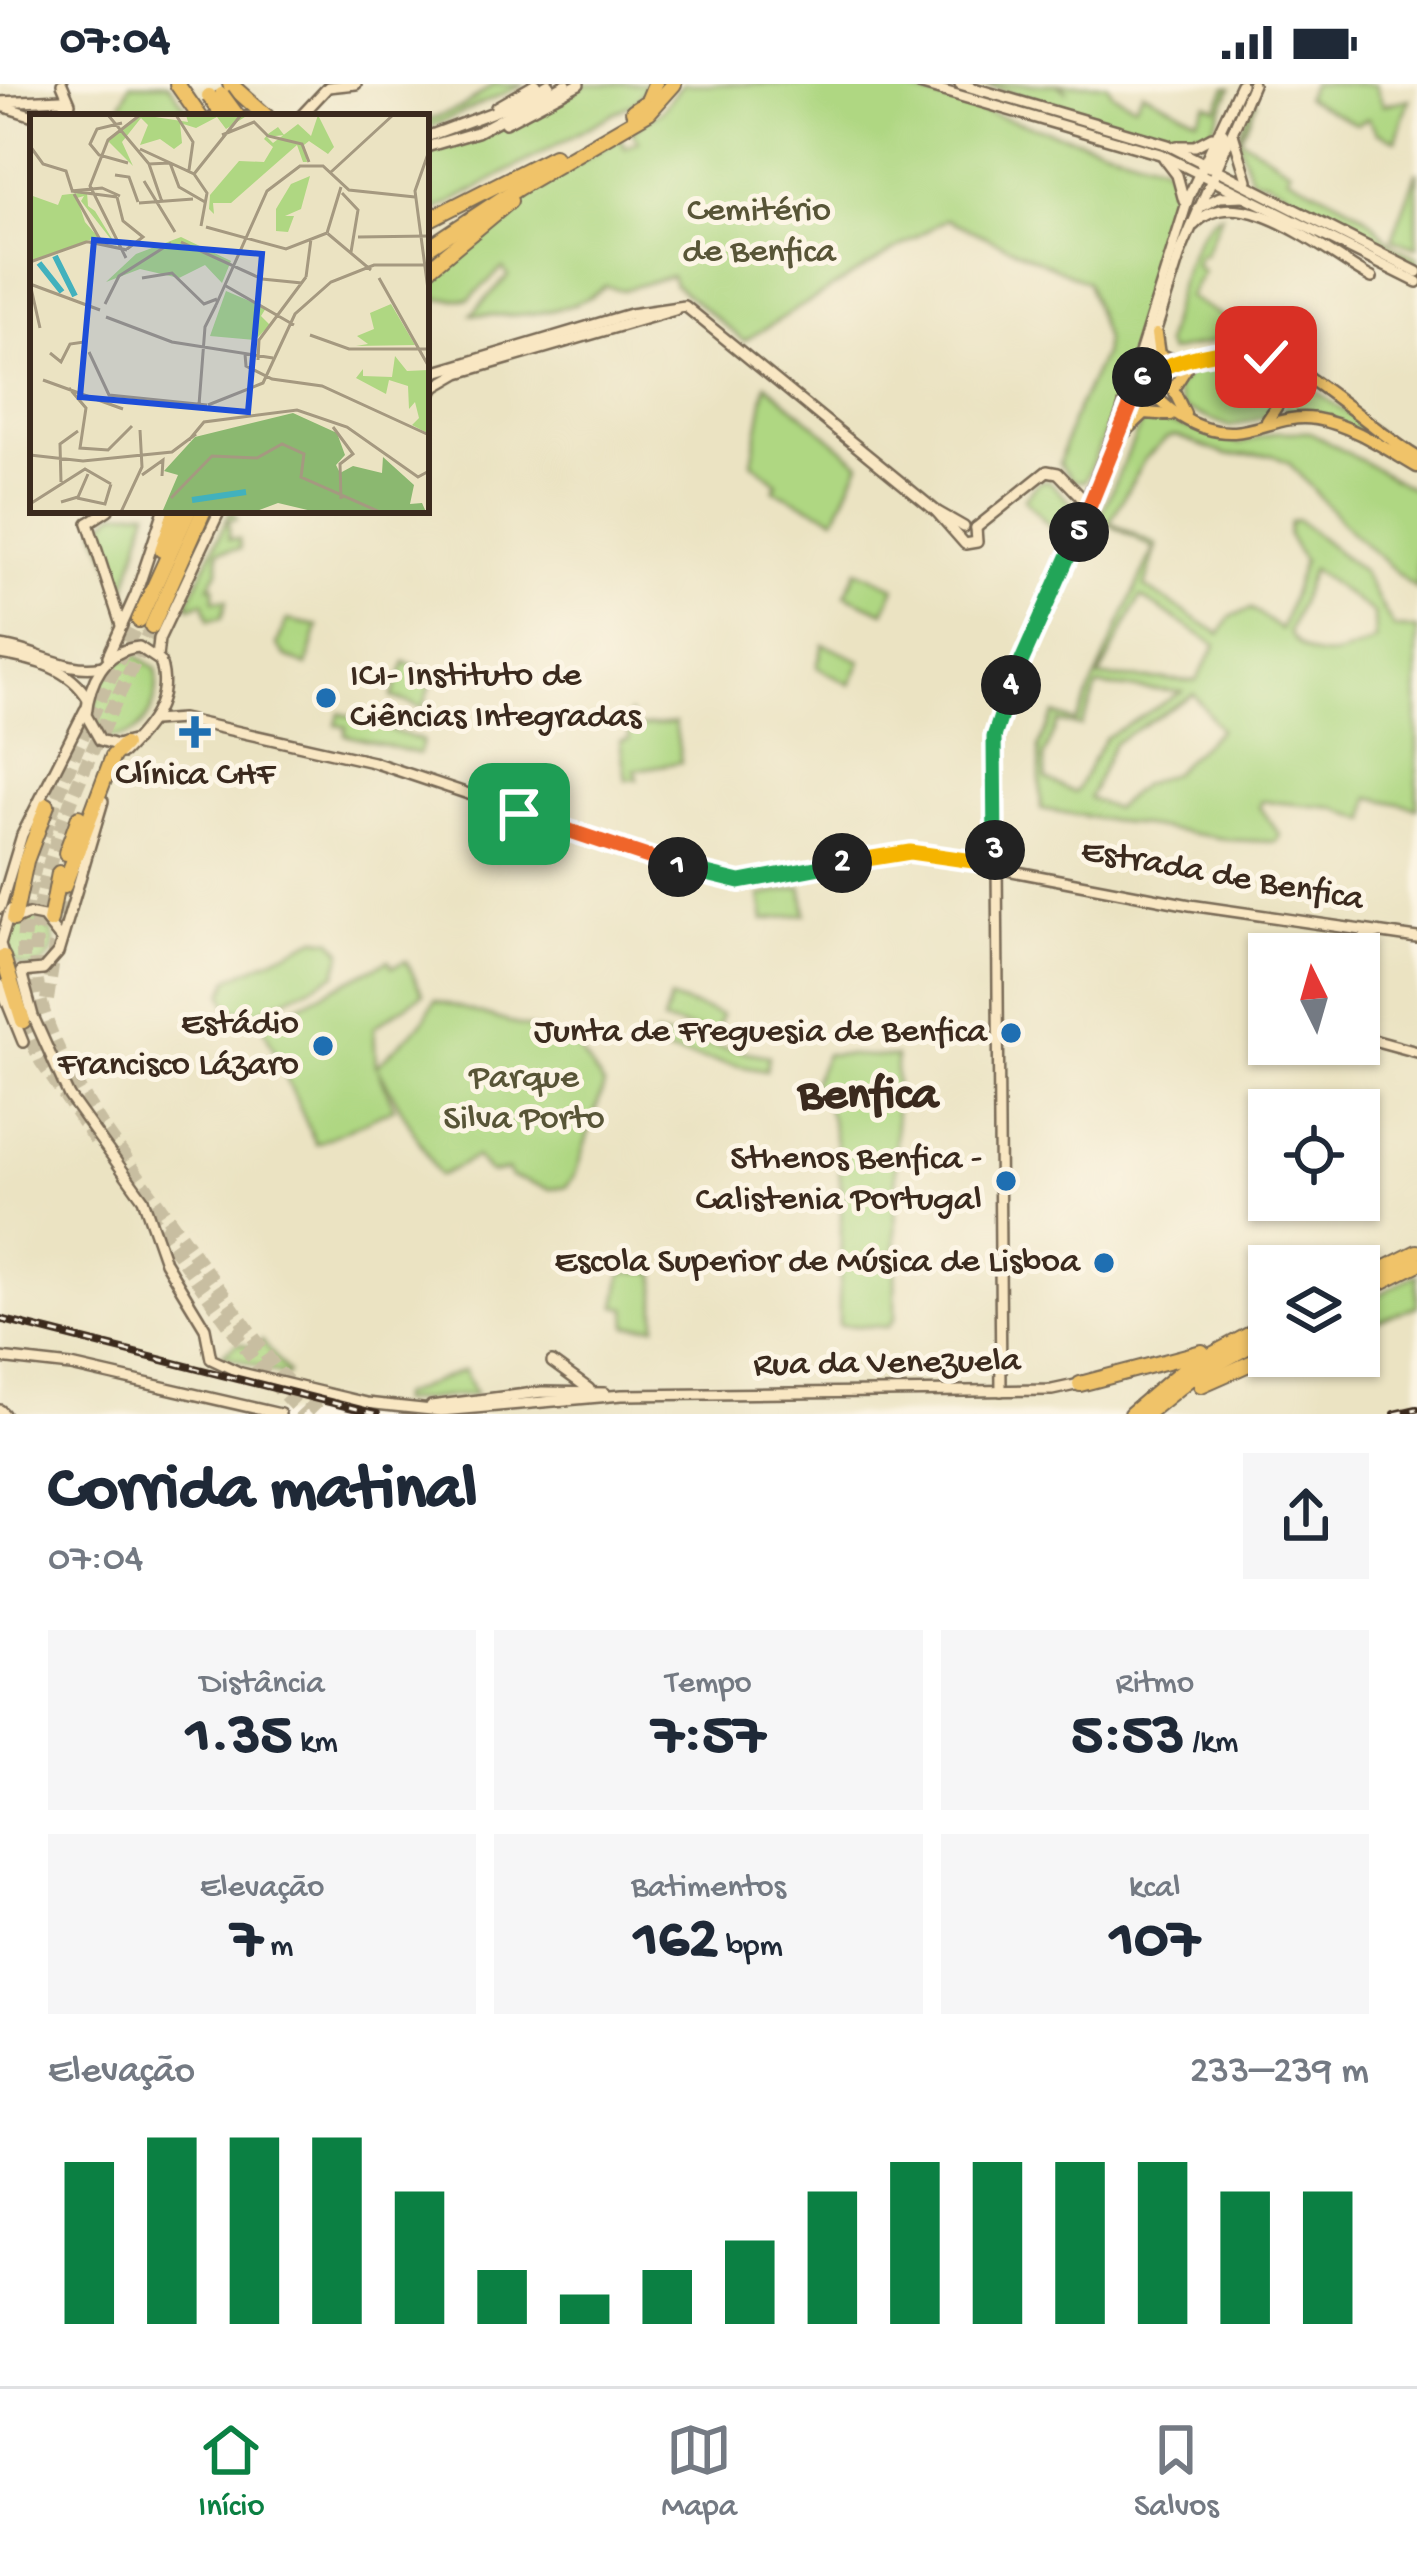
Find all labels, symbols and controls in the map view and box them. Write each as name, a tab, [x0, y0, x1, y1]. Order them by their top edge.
text: 07:04	[60, 16, 170, 69]
inset map	[30, 114, 429, 513]
park label: Cemitério de Benfica	[682, 191, 837, 275]
pin	[1215, 306, 1317, 408]
icon: check	[1233, 324, 1299, 390]
pin: 6	[1112, 347, 1172, 407]
text: 6	[1134, 358, 1150, 396]
pin: 5	[1049, 502, 1109, 562]
text: 5	[1070, 513, 1088, 551]
pin: 4	[981, 655, 1041, 715]
place label: ICI- Instituto de Ciências Integradas	[350, 656, 643, 740]
text: 4	[1003, 666, 1019, 704]
marker: ICI- Instituto de Ciências Integradas	[313, 685, 339, 711]
marker: Clínica CHF	[179, 716, 211, 748]
place label: Clínica CHF	[115, 755, 276, 798]
pin	[468, 763, 570, 865]
icon: arrive	[486, 781, 552, 847]
pin: 3	[965, 820, 1025, 880]
text: 3	[986, 831, 1004, 869]
street label: Estrada de Benfica	[1077, 831, 1368, 923]
pin: 2	[812, 833, 872, 893]
pin: 1	[648, 837, 708, 897]
text: 2	[834, 844, 850, 882]
text: 1	[671, 848, 685, 886]
north arrow	[1248, 933, 1380, 1065]
map controls	[1248, 933, 1380, 1377]
place label: Estádio Francisco Lázaro	[57, 1004, 299, 1088]
place label: Junta de Freguesia de Benfica	[534, 1012, 988, 1055]
marker: Junta de Freguesia de Benfica	[998, 1020, 1024, 1046]
marker: Estádio Francisco Lázaro	[310, 1033, 336, 1059]
park label: Parque Silva Porto	[443, 1058, 605, 1142]
district label: Benfica	[796, 1069, 940, 1126]
button: locate	[1248, 1089, 1380, 1221]
place label: Sthenos Benfica - Calistenia Portugal	[696, 1139, 982, 1223]
marker: Sthenos Benfica - Calistenia Portugal	[993, 1168, 1019, 1194]
place label: Escola Superior de Música de Lisboa	[555, 1242, 1081, 1285]
button: layers	[1248, 1245, 1380, 1377]
marker: Escola Superior de Música de Lisboa	[1091, 1250, 1117, 1276]
street label: Rua da Venezuela	[753, 1341, 1022, 1389]
button: share	[1243, 1453, 1369, 1579]
text: Corrida matinal	[48, 1454, 477, 1532]
text: 07:04	[48, 1538, 143, 1584]
text: Distância	[200, 1666, 325, 1704]
text: Tempo	[665, 1666, 752, 1704]
text: Ritmo	[1116, 1666, 1194, 1704]
text: 1.35	[186, 1704, 292, 1774]
text: 7:57	[652, 1704, 765, 1774]
text: 5:53	[1071, 1704, 1184, 1774]
text: km	[292, 1725, 338, 1763]
text: /km	[1184, 1725, 1238, 1763]
text: Elevação	[200, 1870, 324, 1908]
text: Batimentos	[631, 1870, 786, 1908]
text: kcal	[1129, 1870, 1181, 1908]
text: 7	[231, 1908, 262, 1978]
text: 162	[634, 1908, 718, 1978]
text: 107	[1110, 1908, 1200, 1978]
text: m	[262, 1929, 293, 1967]
text: bpm	[718, 1929, 783, 1967]
text: Elevação	[48, 2050, 195, 2096]
text: 233–239 m	[1190, 2050, 1369, 2096]
tab: Início	[198, 2417, 265, 2527]
tab: Mapa	[661, 2417, 737, 2527]
tab: Salvos	[1134, 2417, 1219, 2527]

